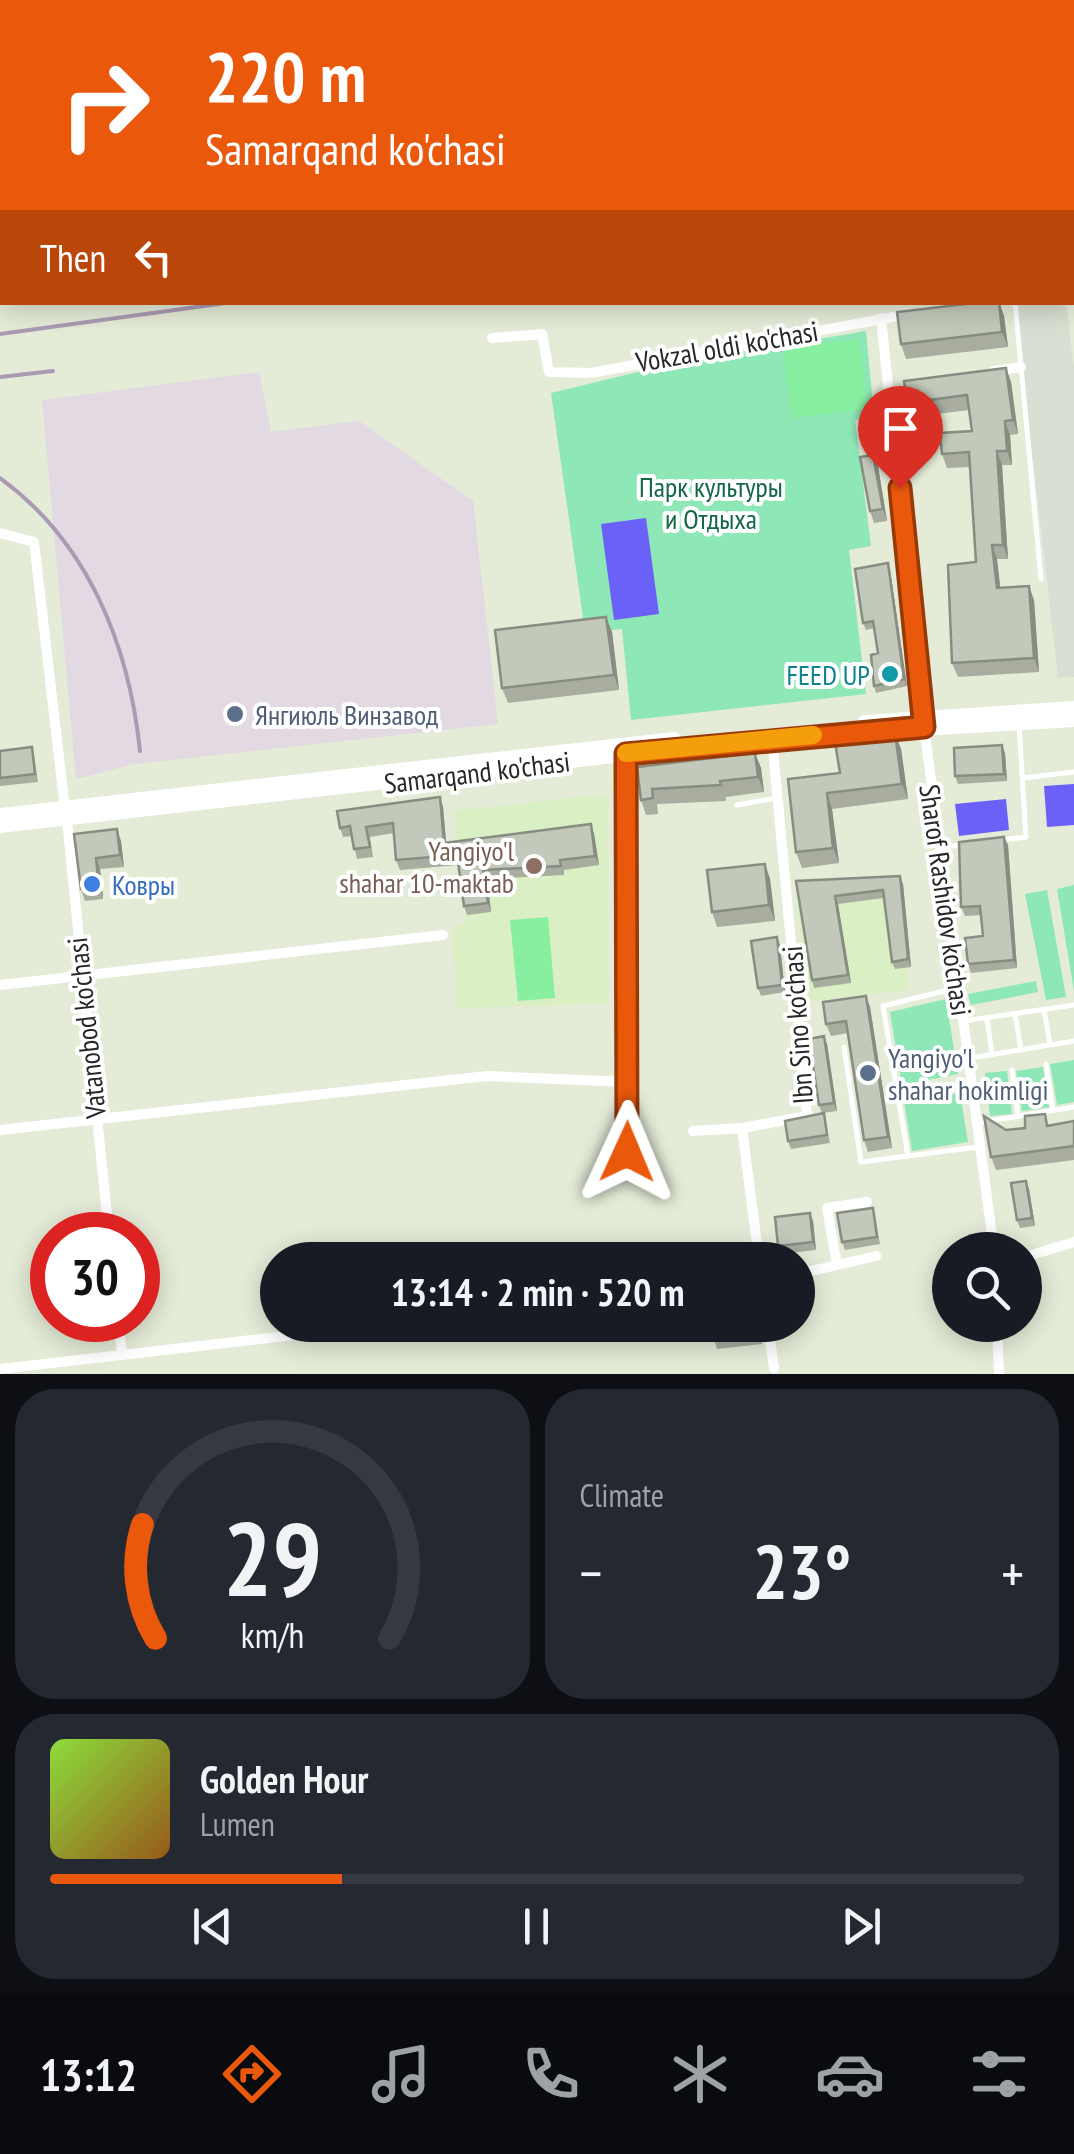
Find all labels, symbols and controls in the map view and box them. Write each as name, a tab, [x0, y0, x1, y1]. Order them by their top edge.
text: 220 m	[205, 31, 366, 121]
icon: right	[40, 40, 170, 170]
text: Samarqand ko'chasi	[205, 119, 506, 177]
icon: left	[126, 230, 181, 285]
text: Then	[40, 233, 106, 282]
street label: Vokzal oldi ko'chasi	[632, 312, 821, 380]
pin	[858, 386, 943, 489]
icon: arrive	[873, 401, 928, 456]
park label: Парк культуры и Отдыха	[639, 468, 783, 537]
place label: FEED UP	[787, 656, 870, 693]
marker: FEED UP	[879, 663, 901, 685]
place label: Янгиюль Винзавод	[255, 696, 438, 733]
marker: Янгиюль Винзавод	[224, 703, 246, 725]
street label: Samarqand ko'chasi	[382, 742, 572, 802]
street label: Sharof Rashidov ko’chasi	[911, 782, 981, 1018]
place label: Yangiyo'l shahar 10-maktab	[339, 832, 514, 901]
marker: Yangiyo'l shahar 10-maktab	[523, 855, 545, 877]
place label: Ковры	[112, 866, 175, 903]
marker: Ковры	[81, 873, 103, 895]
street label: Vatanobod ko'chasi	[58, 936, 114, 1121]
street label: Ibn Sino ko'chasi	[773, 945, 821, 1105]
place label: Yangiyo'l shahar hokimligi	[888, 1039, 1048, 1108]
marker: Yangiyo'l shahar hokimligi	[857, 1062, 879, 1084]
position arrow	[575, 1100, 679, 1204]
speed limit sign: 30	[30, 1212, 160, 1342]
map controls	[932, 1232, 1042, 1342]
button: search	[932, 1232, 1042, 1342]
text: 13:14 · 2 min · 520 m	[391, 1267, 684, 1316]
text: Climate	[580, 1474, 664, 1516]
text: 29	[223, 1490, 322, 1625]
text: 23°	[752, 1523, 851, 1620]
text: −	[580, 1537, 602, 1608]
text: +	[1001, 1537, 1024, 1608]
text: km/h	[241, 1612, 304, 1658]
text: Golden Hour	[200, 1754, 369, 1803]
text: Lumen	[200, 1803, 275, 1845]
icon: previous	[185, 1899, 240, 1954]
icon: pause	[509, 1899, 564, 1954]
icon: next	[834, 1899, 889, 1954]
icon: directions	[217, 2039, 287, 2109]
icon: music	[366, 2039, 436, 2109]
icon: phone	[516, 2039, 586, 2109]
icon: climate	[665, 2039, 735, 2109]
icon: car	[815, 2039, 885, 2109]
icon: filters	[964, 2039, 1034, 2109]
text: 13:12	[40, 2045, 137, 2103]

